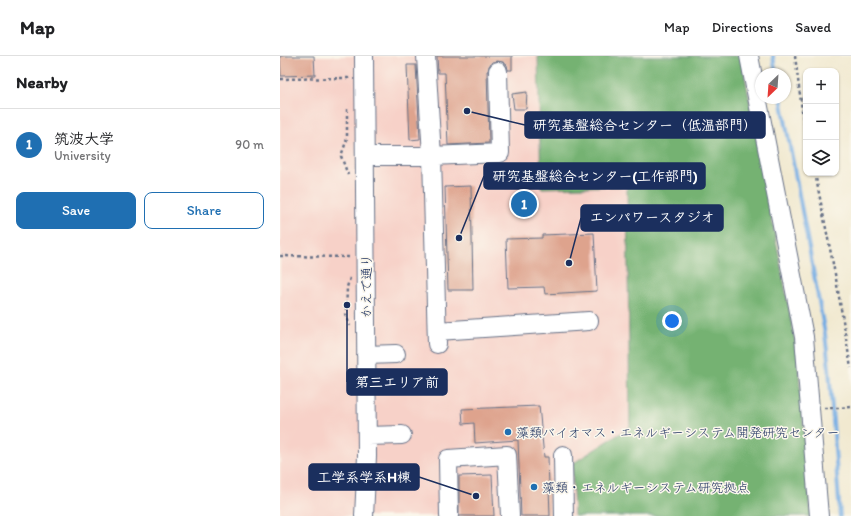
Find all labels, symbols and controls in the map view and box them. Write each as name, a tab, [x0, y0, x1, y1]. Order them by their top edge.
text: Map	[20, 16, 55, 39]
text: Map	[664, 19, 690, 36]
text: Directions	[712, 19, 773, 36]
text: Saved	[795, 19, 831, 36]
north arrow	[755, 68, 791, 104]
map controls	[803, 68, 839, 176]
button: +	[803, 68, 839, 104]
text: Nearby	[16, 72, 68, 92]
button: −	[803, 104, 839, 140]
callout: 研究基盤総合センター（低温部門）	[525, 112, 765, 138]
text: 研究基盤総合センター（低温部門）	[533, 117, 757, 134]
text: 筑波大学	[54, 130, 114, 148]
text: 1	[26, 137, 32, 152]
text: 90 m	[235, 137, 264, 152]
button: layers	[803, 140, 839, 176]
text: University	[54, 148, 111, 163]
callout: 研究基盤総合センター(工作部門)	[484, 163, 705, 189]
text: 研究基盤総合センター(工作部門)	[492, 168, 698, 185]
pin: 1	[511, 189, 537, 219]
button: Save	[16, 192, 136, 229]
button: Share	[144, 192, 264, 229]
callout: エンパワースタジオ	[581, 205, 723, 231]
text: エンパワースタジオ	[590, 209, 714, 226]
street label: かえで通り	[359, 254, 374, 318]
your location	[662, 311, 682, 331]
callout: 第三エリア前	[347, 369, 447, 395]
text: 第三エリア前	[355, 374, 439, 391]
place label: 藻類バイオマス・エネルギーシステム開発研究センター	[516, 425, 839, 440]
marker: 藻類バイオマス・エネルギーシステム開発研究センター	[503, 427, 513, 437]
callout: 工学系学系H棟	[309, 464, 419, 490]
text: 工学系学系H棟	[317, 469, 412, 486]
place label: 藻類・エネルギーシステム研究拠点	[542, 480, 749, 495]
marker: 藻類・エネルギーシステム研究拠点	[529, 482, 539, 492]

